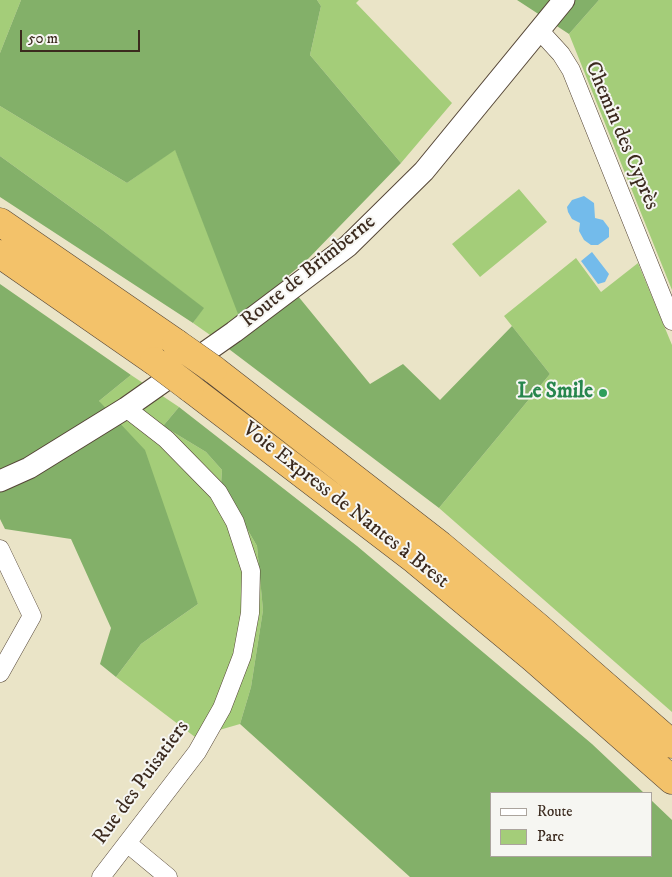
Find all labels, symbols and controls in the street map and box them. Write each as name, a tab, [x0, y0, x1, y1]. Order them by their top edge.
scale bar	[22, 20, 142, 52]
text: 50 m	[28, 29, 58, 48]
street label: Chemin des Cyprès	[578, 58, 664, 214]
street label: Route de Brimberne	[237, 210, 381, 334]
place label: Le Smile	[518, 380, 593, 406]
marker: Le Smile	[597, 387, 609, 399]
street label: Voie Express de Nantes à Brest	[237, 417, 453, 595]
street label: Rue des Puisatiers	[89, 716, 195, 850]
legend	[490, 792, 652, 857]
text: Route	[537, 802, 572, 821]
text: Parc	[537, 827, 564, 846]

